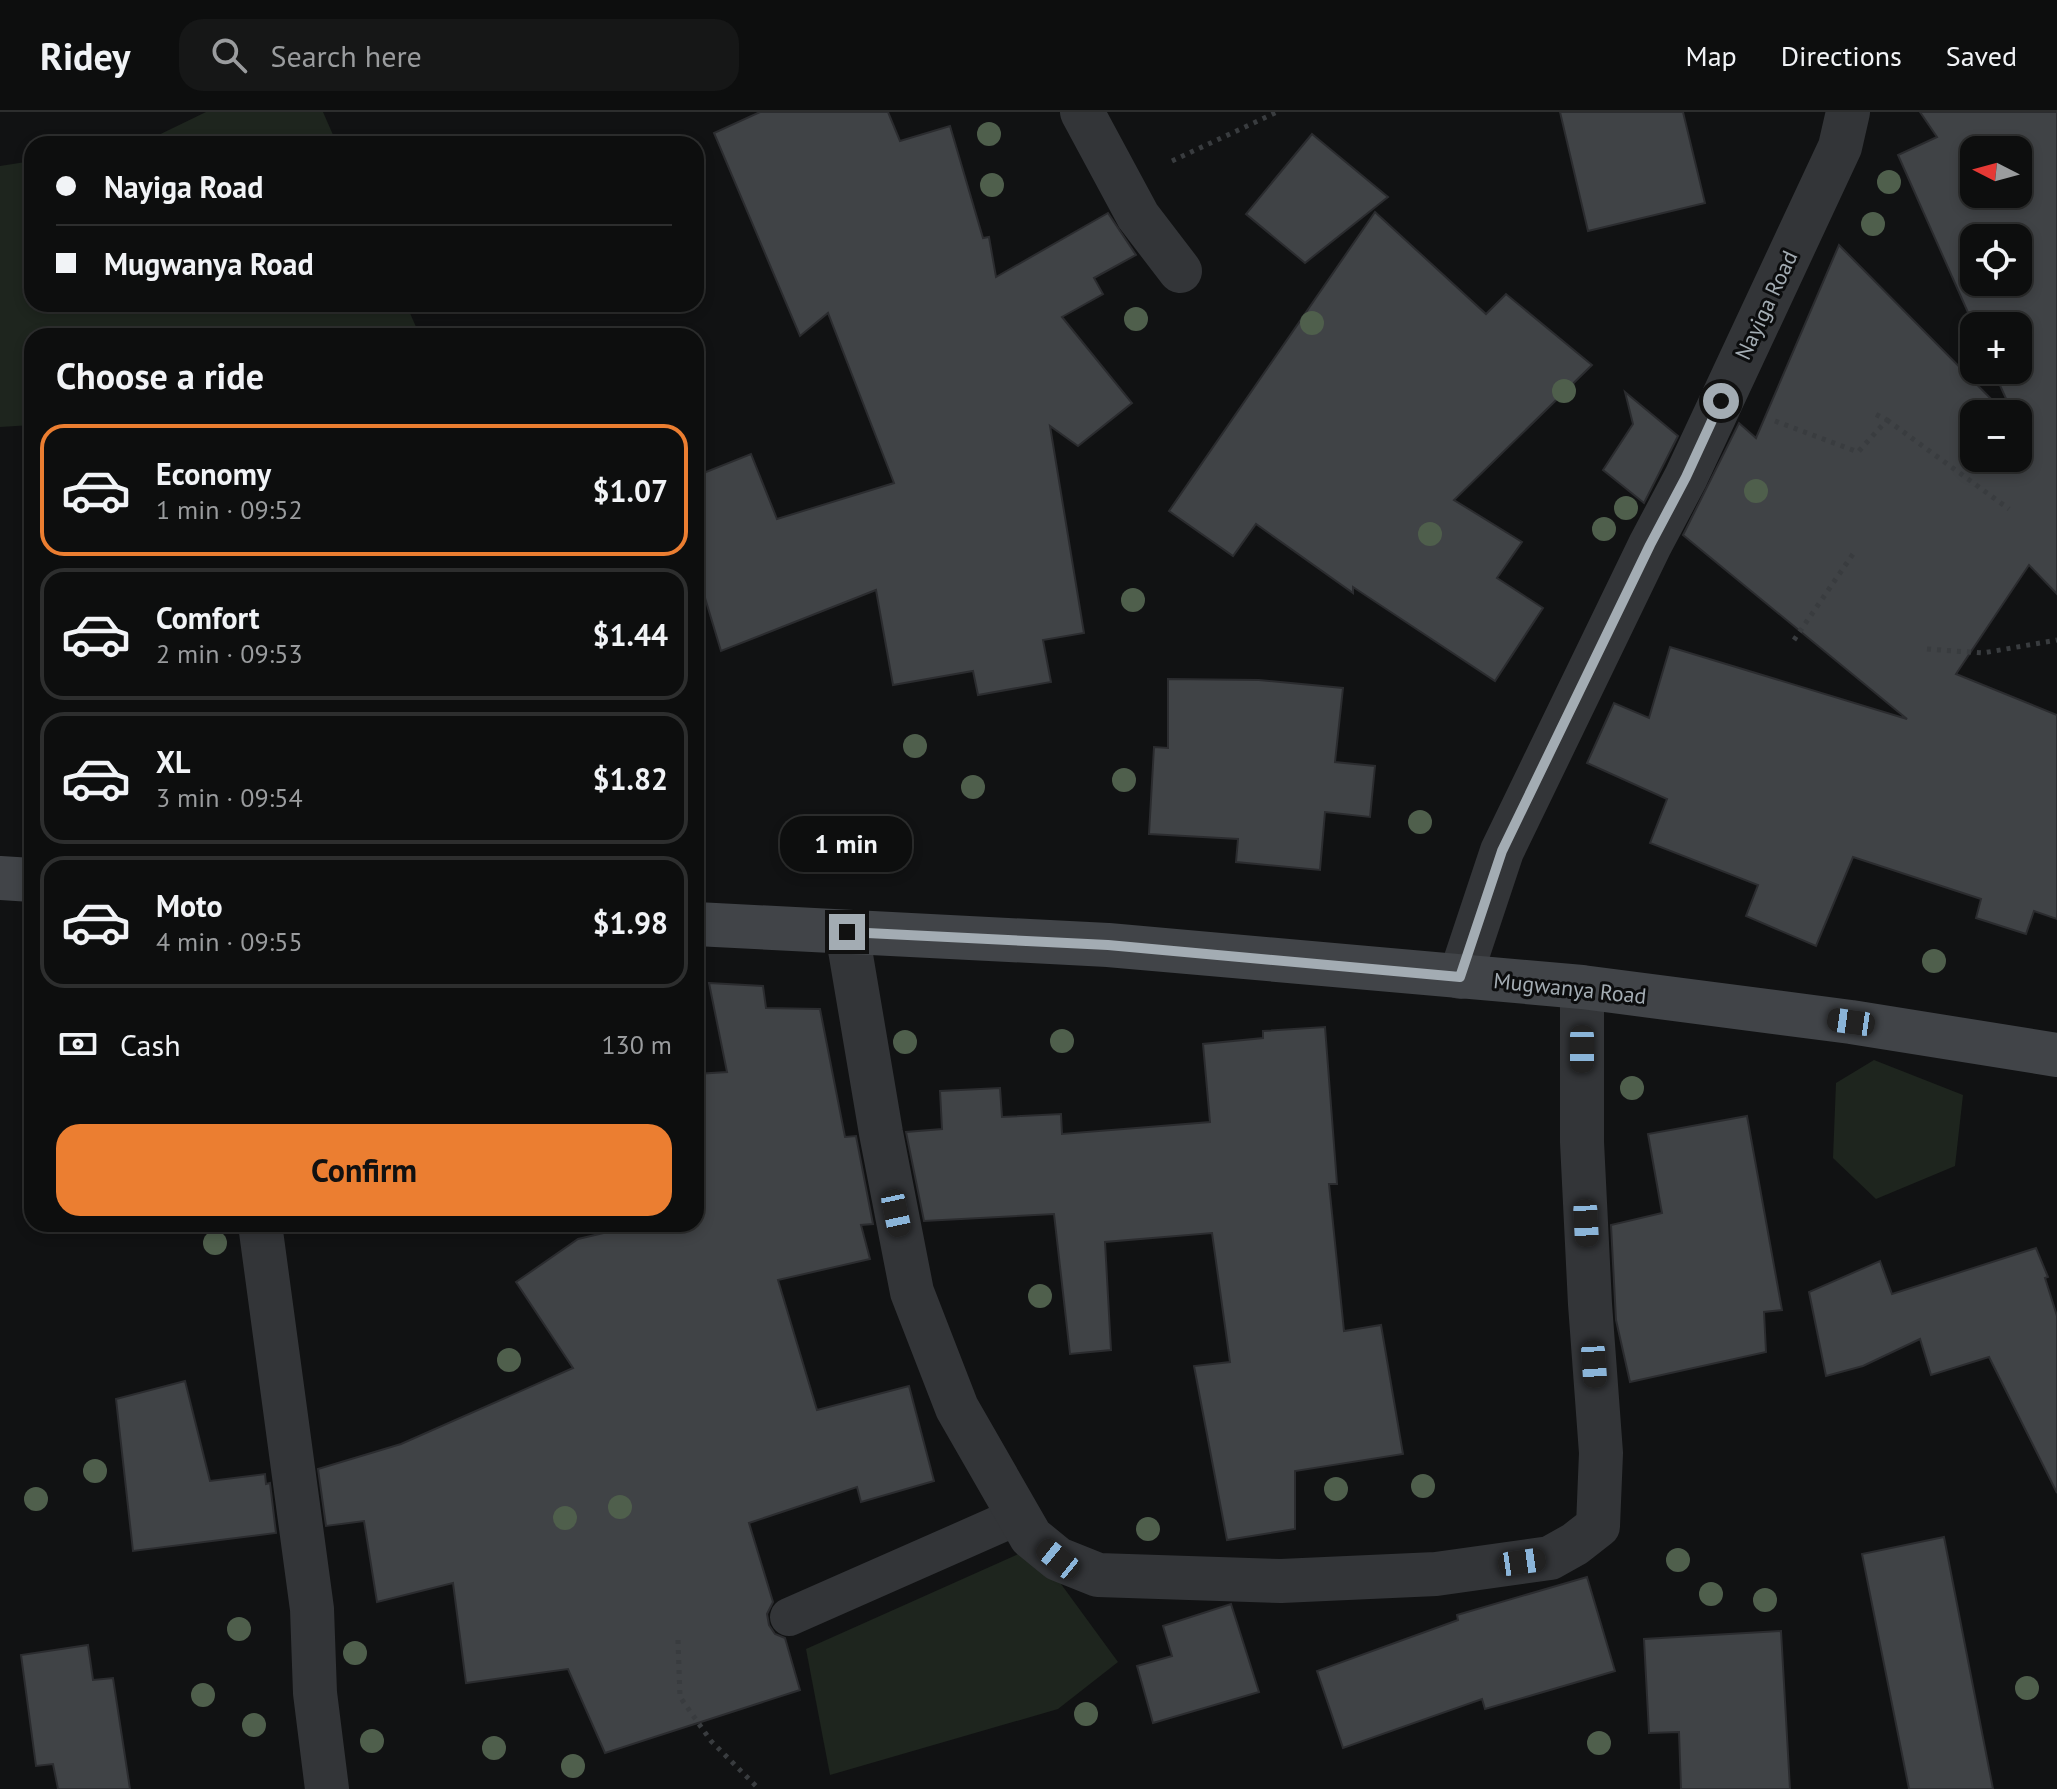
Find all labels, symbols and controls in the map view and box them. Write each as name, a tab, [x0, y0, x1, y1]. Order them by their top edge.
search box	[179, 19, 739, 91]
text: Ridey	[40, 31, 131, 80]
icon: search	[207, 33, 251, 77]
text: Search here	[271, 36, 422, 75]
text: Map	[1686, 37, 1737, 74]
text: Directions	[1781, 37, 1902, 74]
text: Saved	[1946, 37, 2017, 74]
north arrow	[1960, 136, 2032, 208]
map controls	[1960, 136, 2032, 472]
text: Nayiga Road	[104, 167, 263, 206]
button: locate	[1960, 224, 2032, 296]
text: Mugwanya Road	[104, 244, 314, 283]
street label: Nayiga Road	[1729, 246, 1803, 364]
button: +	[1960, 312, 2032, 384]
text: Choose a ride	[56, 352, 264, 399]
route start	[1703, 383, 1739, 419]
button: −	[1960, 400, 2032, 472]
icon: car	[60, 454, 132, 526]
text: Economy	[156, 454, 271, 493]
text: $1.07	[593, 471, 668, 510]
text: 1 min · 09:52	[156, 493, 303, 526]
icon: car	[60, 598, 132, 670]
text: Comfort	[156, 598, 259, 637]
text: $1.44	[593, 615, 668, 654]
text: 2 min · 09:53	[156, 637, 303, 670]
icon: car	[60, 742, 132, 814]
text: XL	[156, 742, 190, 781]
text: $1.82	[593, 759, 668, 798]
text: 3 min · 09:54	[156, 781, 303, 814]
callout: 1 min	[781, 816, 913, 872]
text: 1 min	[814, 827, 878, 860]
icon: car	[60, 886, 132, 958]
text: Moto	[156, 886, 223, 925]
text: $1.98	[593, 903, 668, 942]
route end	[829, 914, 865, 950]
text: 4 min · 09:55	[156, 925, 303, 958]
street label: Mugwanya Road	[1492, 966, 1648, 1010]
car	[1826, 1007, 1876, 1037]
icon: cash	[56, 1022, 100, 1066]
text: Cash	[120, 1025, 181, 1064]
car	[1570, 1025, 1594, 1073]
text: 130 m	[601, 1028, 672, 1061]
button: Confirm	[56, 1124, 672, 1216]
car	[879, 1187, 913, 1239]
car	[1573, 1198, 1599, 1248]
car	[1580, 1339, 1608, 1389]
car	[1032, 1535, 1084, 1583]
car	[1497, 1547, 1547, 1577]

